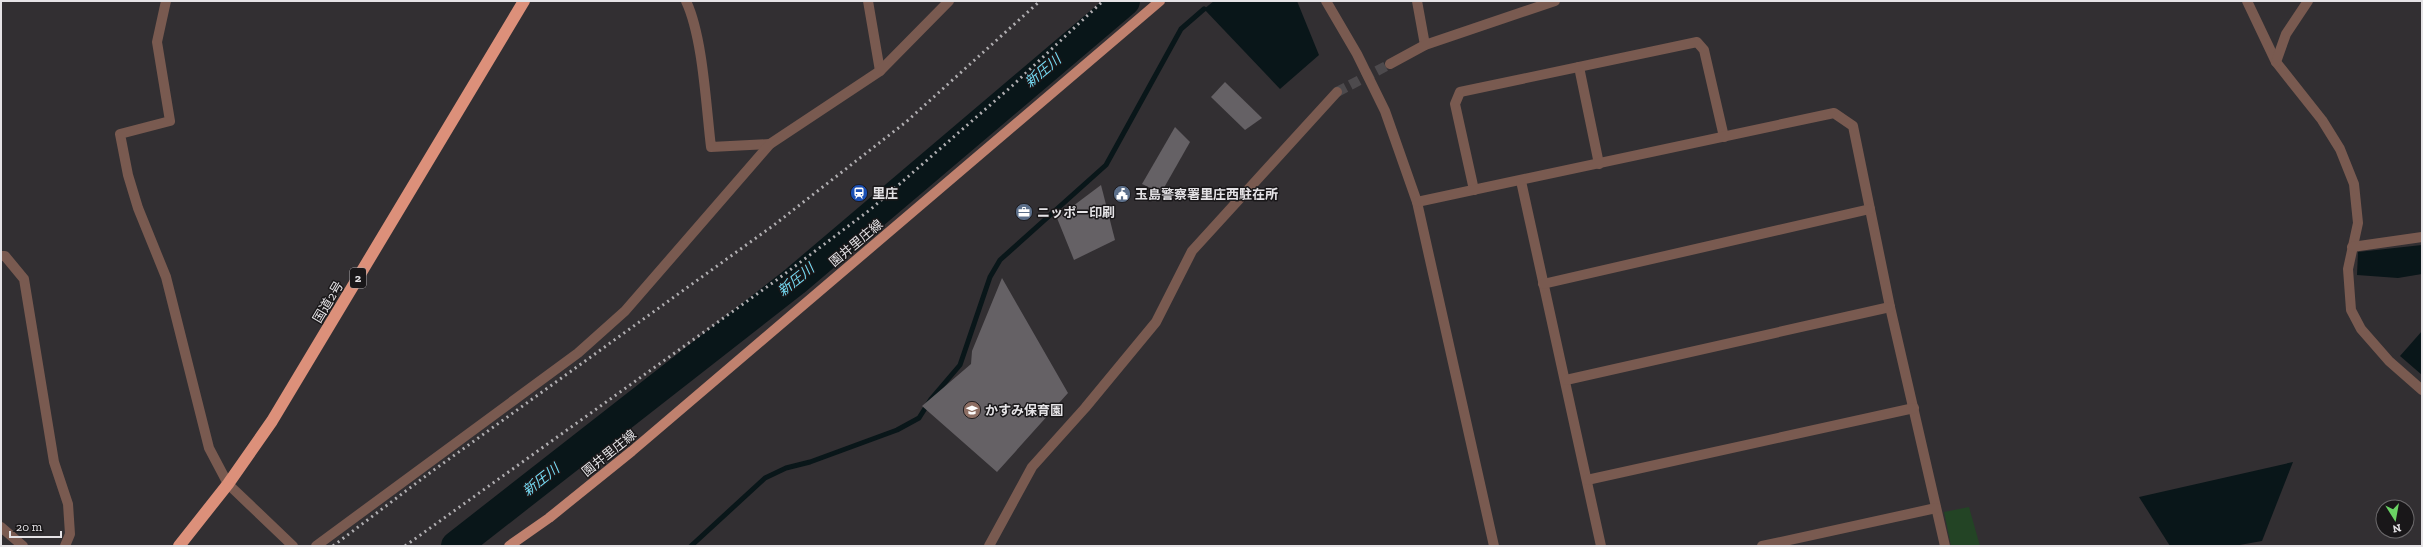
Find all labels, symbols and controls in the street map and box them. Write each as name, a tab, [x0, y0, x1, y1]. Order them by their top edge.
water label: 新圧川	[1021, 50, 1066, 91]
station icon: 里庄	[849, 183, 869, 203]
public building icon: 玉島警察署里庄西駐在所	[1112, 184, 1132, 204]
place label: 里庄	[872, 186, 898, 201]
place label: 玉島警察署里庄西駐在所	[1135, 187, 1278, 202]
office icon: ニッポー印刷	[1014, 202, 1034, 222]
place label: ニッポー印刷	[1037, 205, 1115, 220]
street label: 園井里庄線	[826, 216, 886, 270]
water label: 新圧川	[774, 259, 819, 300]
road number: 2	[350, 268, 366, 288]
street label: 国道2号	[310, 279, 346, 325]
school or university icon: かすみ保育園	[962, 400, 982, 420]
place label: かすみ保育園	[985, 403, 1063, 418]
street label: 園井里庄線	[579, 427, 639, 479]
water label: 新圧川	[519, 459, 564, 500]
north arrow	[2375, 499, 2415, 539]
scale bar	[10, 513, 61, 539]
text: 20 m	[16, 520, 43, 534]
text: N	[2391, 521, 2402, 536]

